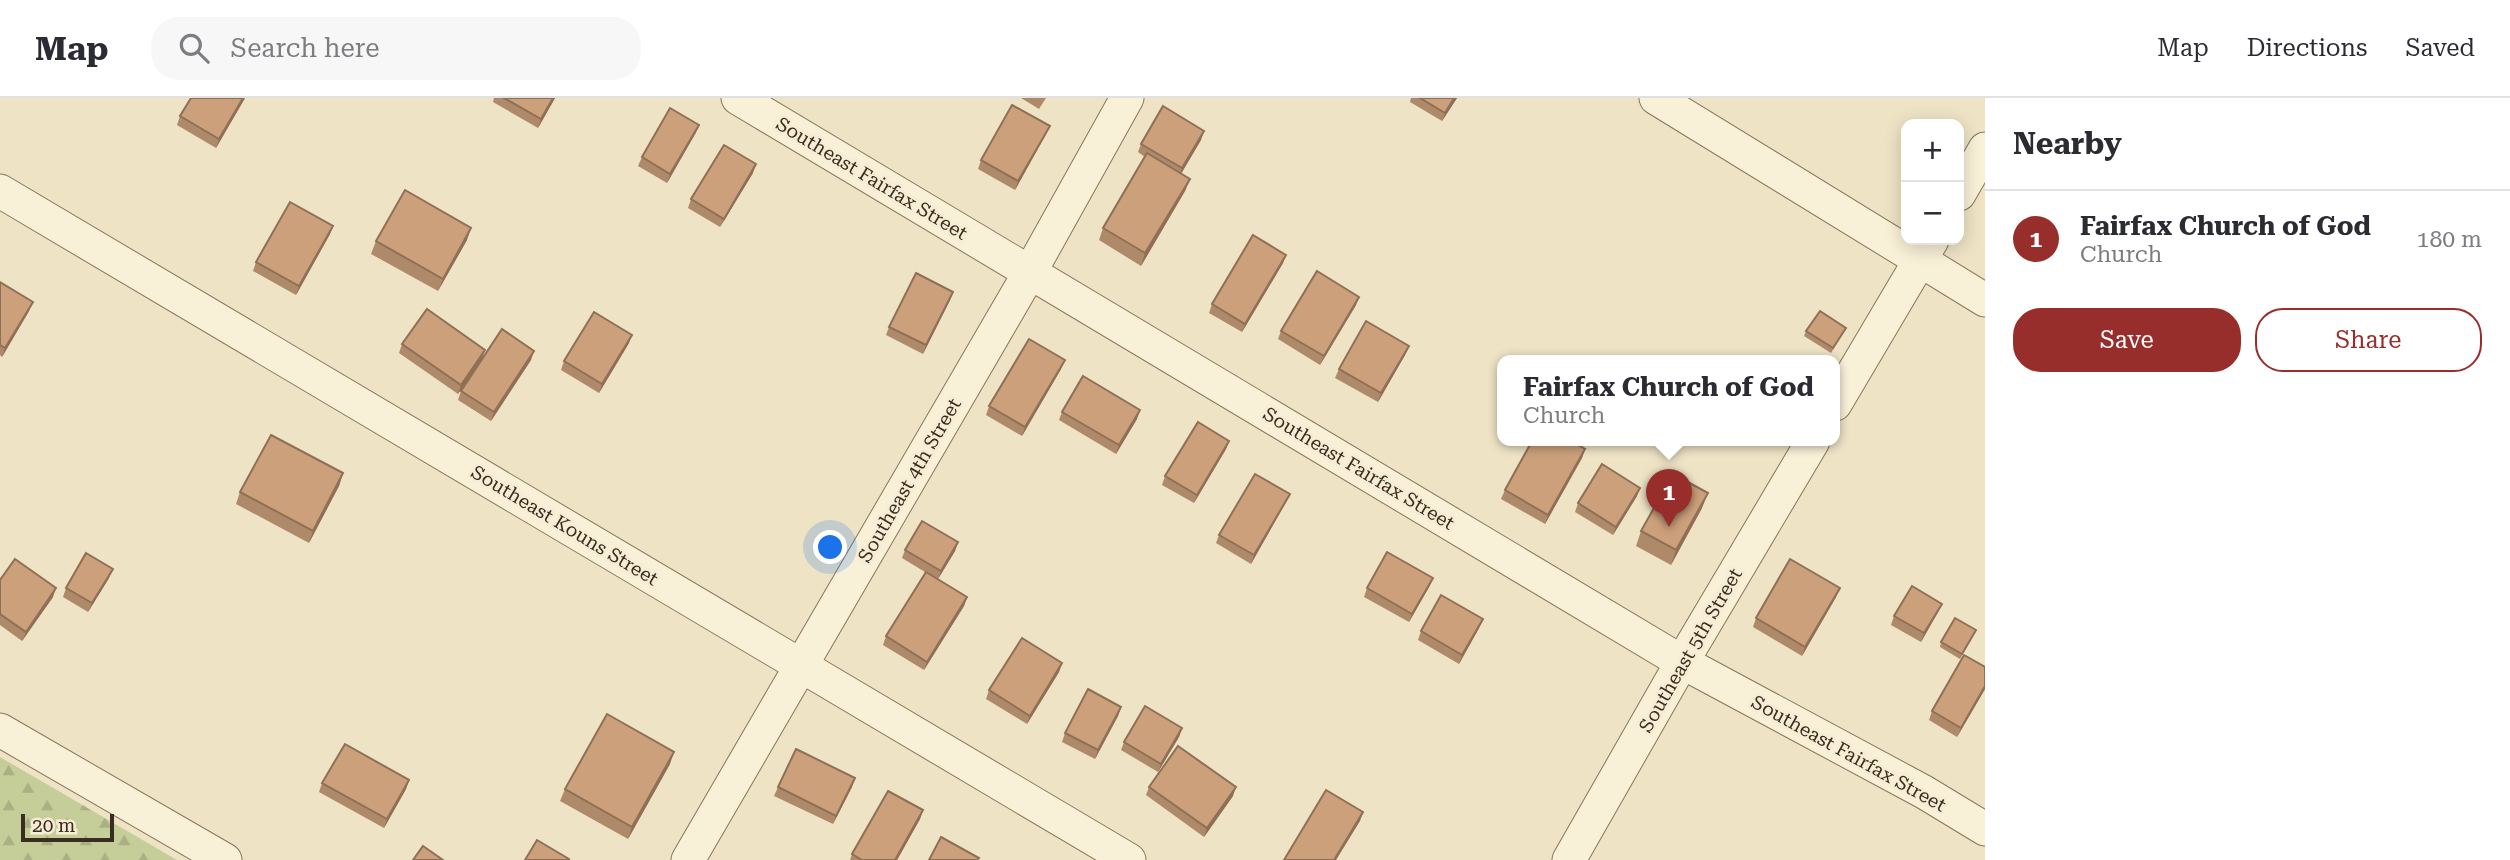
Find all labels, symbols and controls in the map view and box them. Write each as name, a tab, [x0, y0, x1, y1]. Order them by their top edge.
search box	[151, 17, 641, 80]
text: Map	[35, 29, 109, 68]
icon: search	[175, 29, 213, 67]
text: Search here	[231, 33, 380, 63]
text: Map	[2157, 34, 2209, 62]
text: Directions	[2247, 34, 2367, 62]
text: Saved	[2405, 34, 2475, 62]
street label: Southeast Fairfax Street	[772, 112, 972, 245]
map controls	[1901, 119, 1964, 245]
button: +	[1901, 119, 1964, 182]
text: Nearby	[2013, 126, 2122, 161]
button: −	[1901, 182, 1964, 245]
text: Fairfax Church of God	[2080, 211, 2371, 241]
text: 1	[2030, 226, 2042, 253]
text: 180 m	[2417, 226, 2482, 253]
text: Church	[2080, 241, 2162, 268]
button: Save	[2013, 308, 2241, 372]
button: Share	[2255, 308, 2482, 372]
popup	[1497, 355, 1840, 446]
text: Fairfax Church of God	[1523, 372, 1814, 402]
street label: Southeast 4th Street	[853, 394, 966, 566]
street label: Southeast Fairfax Street	[1259, 402, 1459, 535]
text: Church	[1523, 402, 1605, 429]
street label: Southeast Kouns Street	[467, 460, 662, 590]
pin: 1	[1646, 469, 1692, 527]
your location	[813, 530, 847, 564]
street label: Southeast 5th Street	[1634, 564, 1747, 736]
street label: Southeast Fairfax Street	[1747, 690, 1950, 817]
scale bar	[21, 811, 114, 843]
text: 20 m	[32, 814, 75, 837]

